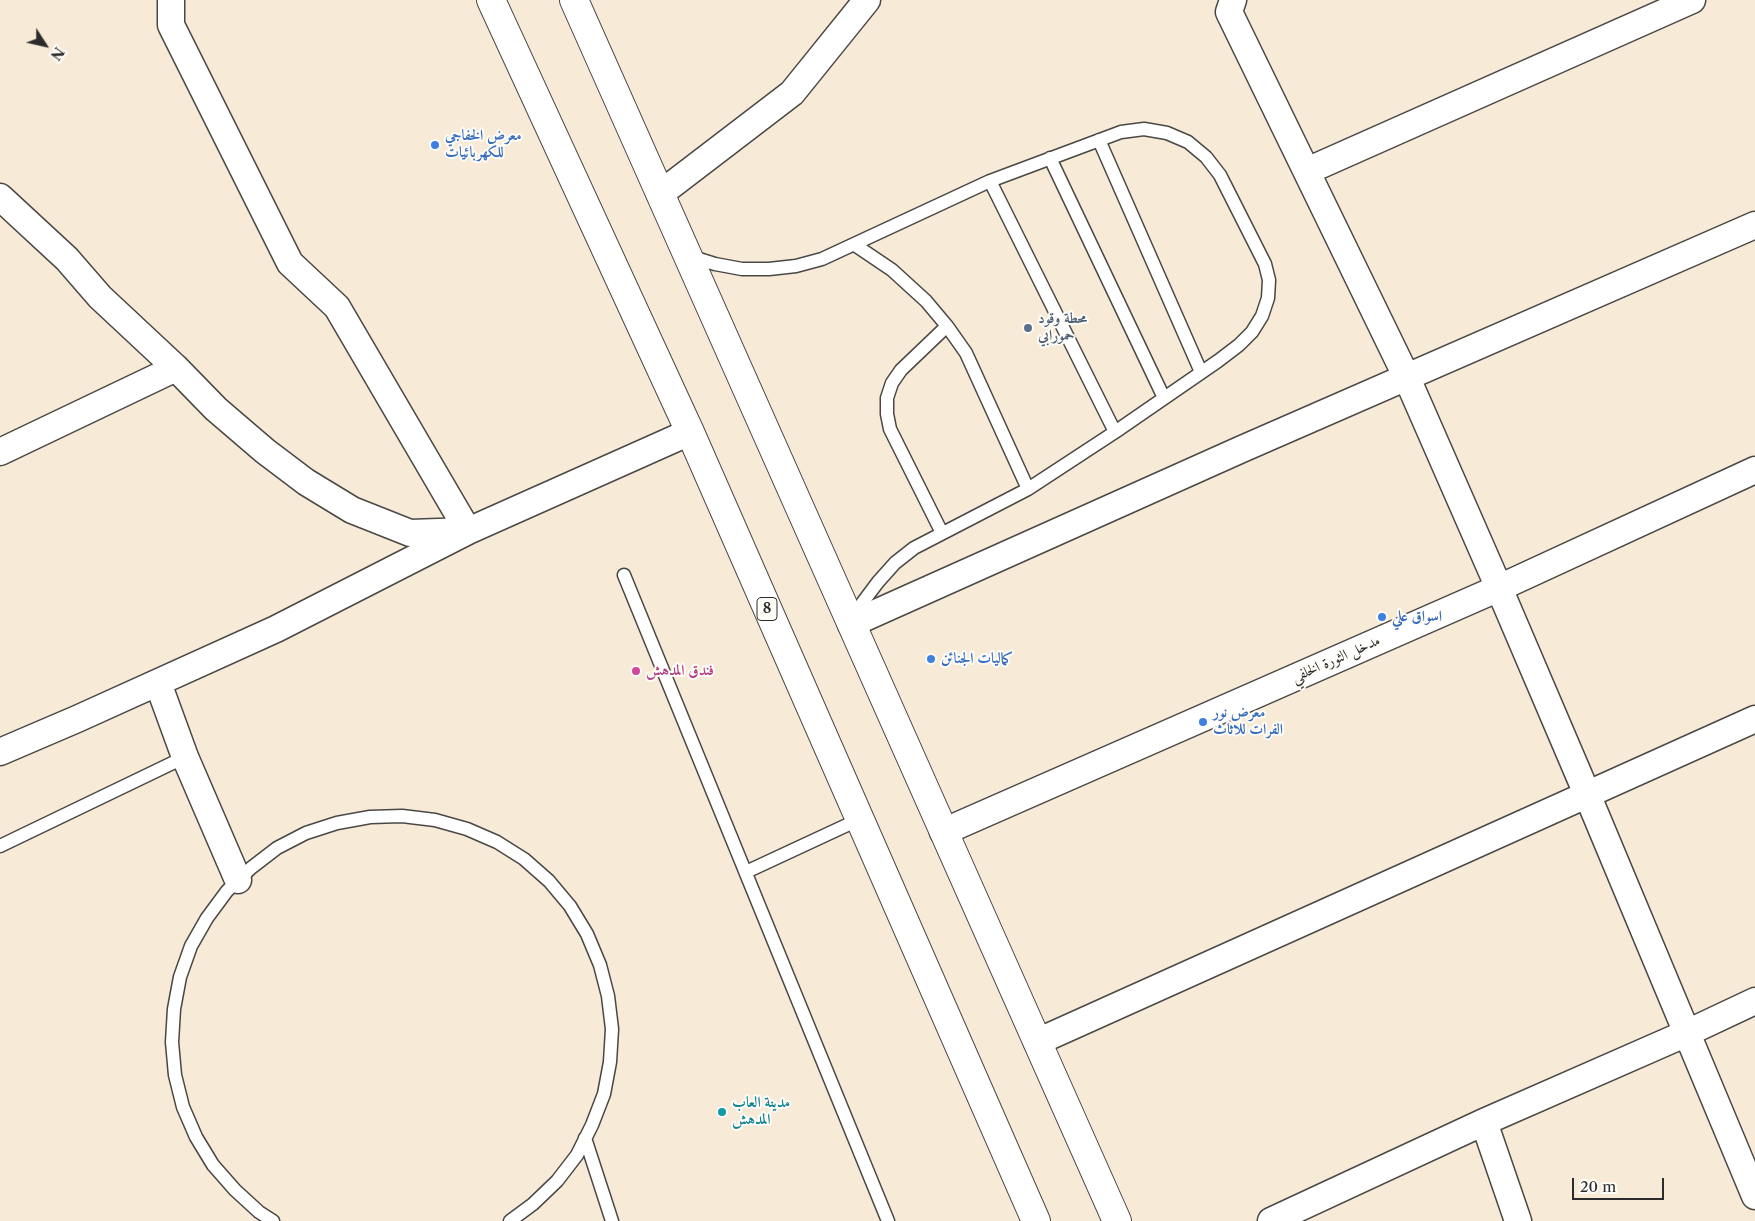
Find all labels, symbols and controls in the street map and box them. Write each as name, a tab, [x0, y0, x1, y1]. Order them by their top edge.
north arrow	[20, 20, 70, 70]
text: N	[46, 43, 68, 64]
place label: معرض الخفاجي للكهربائيات	[445, 127, 522, 162]
marker: معرض الخفاجي للكهربائيات	[429, 139, 441, 151]
place label: محطة وقود حمورابي	[1038, 310, 1087, 345]
marker: محطة وقود حمورابي	[1022, 322, 1034, 334]
road number: 8	[757, 598, 777, 620]
place label: اسواق علي	[1392, 608, 1442, 626]
marker: اسواق علي	[1376, 611, 1388, 623]
street label: مدخل الثورة الخلفي	[1289, 631, 1383, 687]
place label: كماليات الجنائن	[941, 650, 1013, 668]
marker: كماليات الجنائن	[925, 653, 937, 665]
place label: فندق المدهش	[646, 662, 714, 680]
marker: فندق المدهش	[630, 665, 642, 677]
place label: معرض نور الفرات للاثاث	[1213, 704, 1283, 739]
marker: معرض نور الفرات للاثاث	[1197, 716, 1209, 728]
place label: مدينة العاب المدهش	[732, 1094, 790, 1129]
marker: مدينة العاب المدهش	[716, 1106, 728, 1118]
scale bar	[1575, 1168, 1668, 1200]
text: 20 m	[1580, 1177, 1616, 1196]

